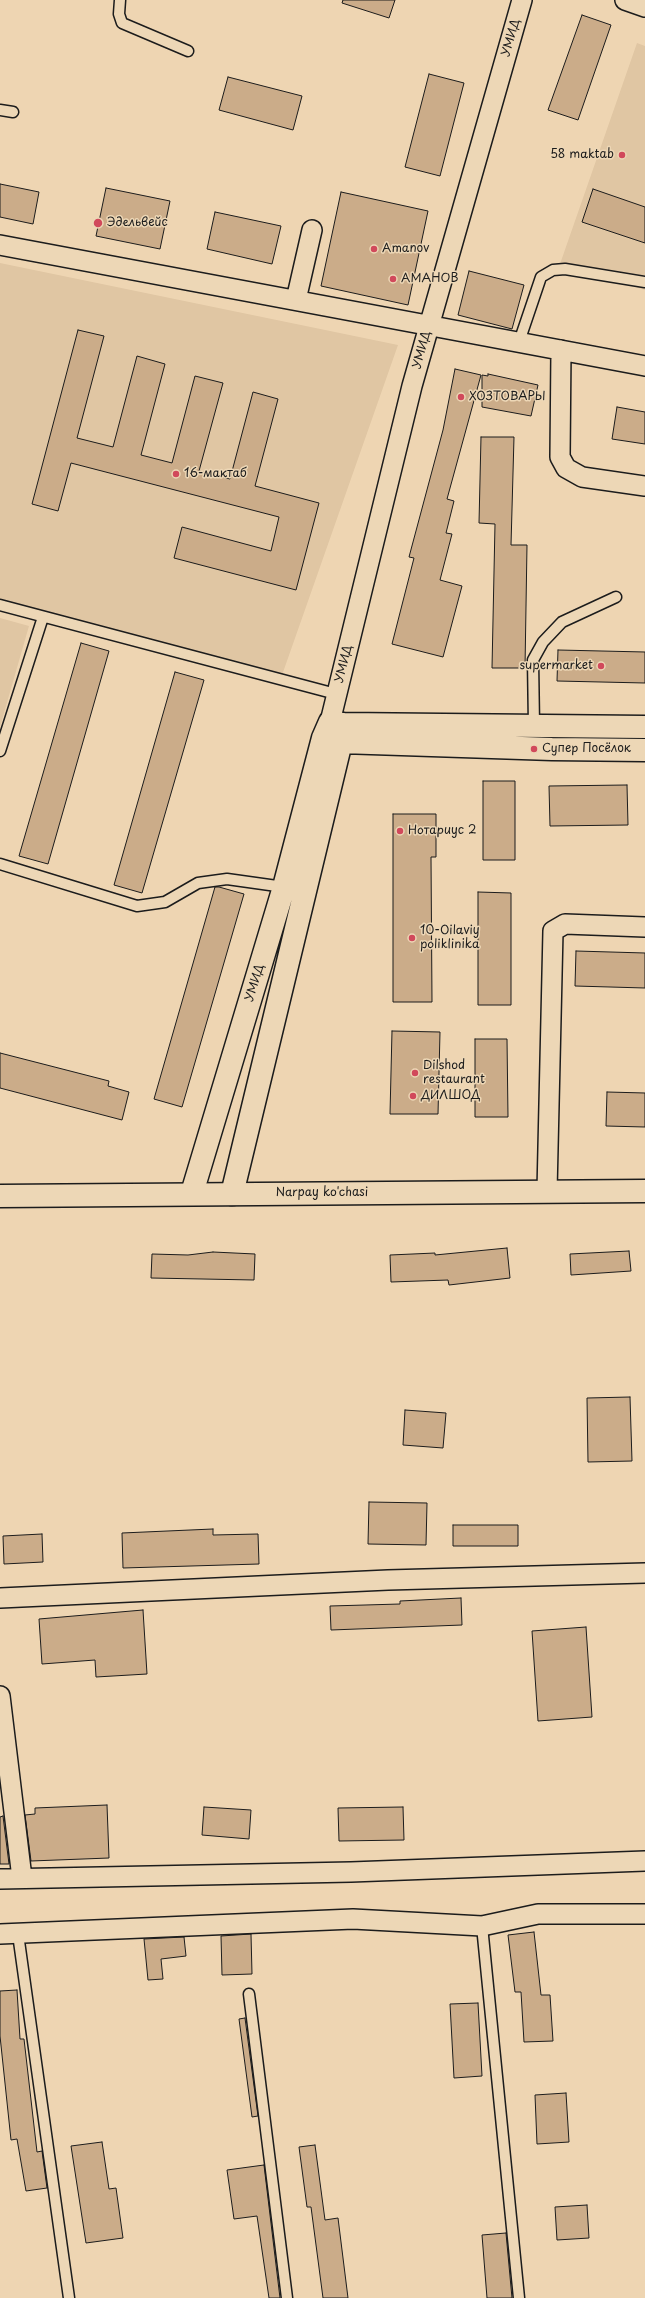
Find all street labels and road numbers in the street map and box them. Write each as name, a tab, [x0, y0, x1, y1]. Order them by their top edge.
street label: УМИД	[499, 18, 523, 58]
street label: УМИД	[410, 330, 434, 370]
street label: УМИД	[332, 644, 356, 684]
street label: УМИД	[243, 963, 267, 1003]
street label: Narpay ko'chasi	[276, 1186, 368, 1200]

